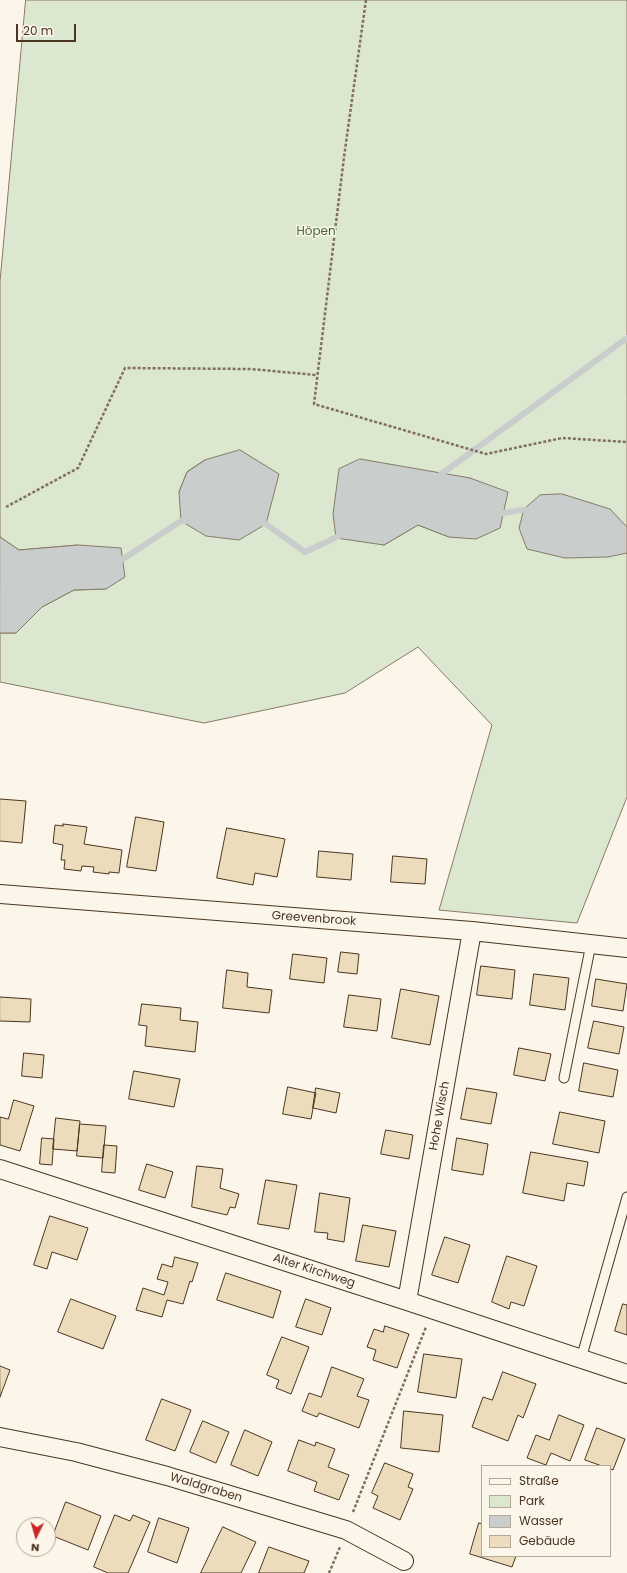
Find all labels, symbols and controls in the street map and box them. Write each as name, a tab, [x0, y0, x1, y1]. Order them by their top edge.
scale bar	[18, 16, 78, 42]
text: 20 m	[23, 22, 53, 39]
park label: Höpen	[296, 225, 336, 239]
street label: Greevenbrook	[271, 909, 357, 929]
street label: Hohe Wisch	[427, 1080, 453, 1152]
street label: Alter Kirchweg	[271, 1251, 357, 1291]
legend	[481, 1465, 611, 1557]
street label: Waldgraben	[168, 1470, 244, 1506]
text: Straße	[519, 1472, 559, 1489]
text: Park	[519, 1492, 545, 1509]
text: Wasser	[519, 1512, 563, 1529]
north arrow	[16, 1517, 56, 1557]
text: Gebäude	[519, 1532, 575, 1549]
text: N	[30, 1540, 40, 1556]

